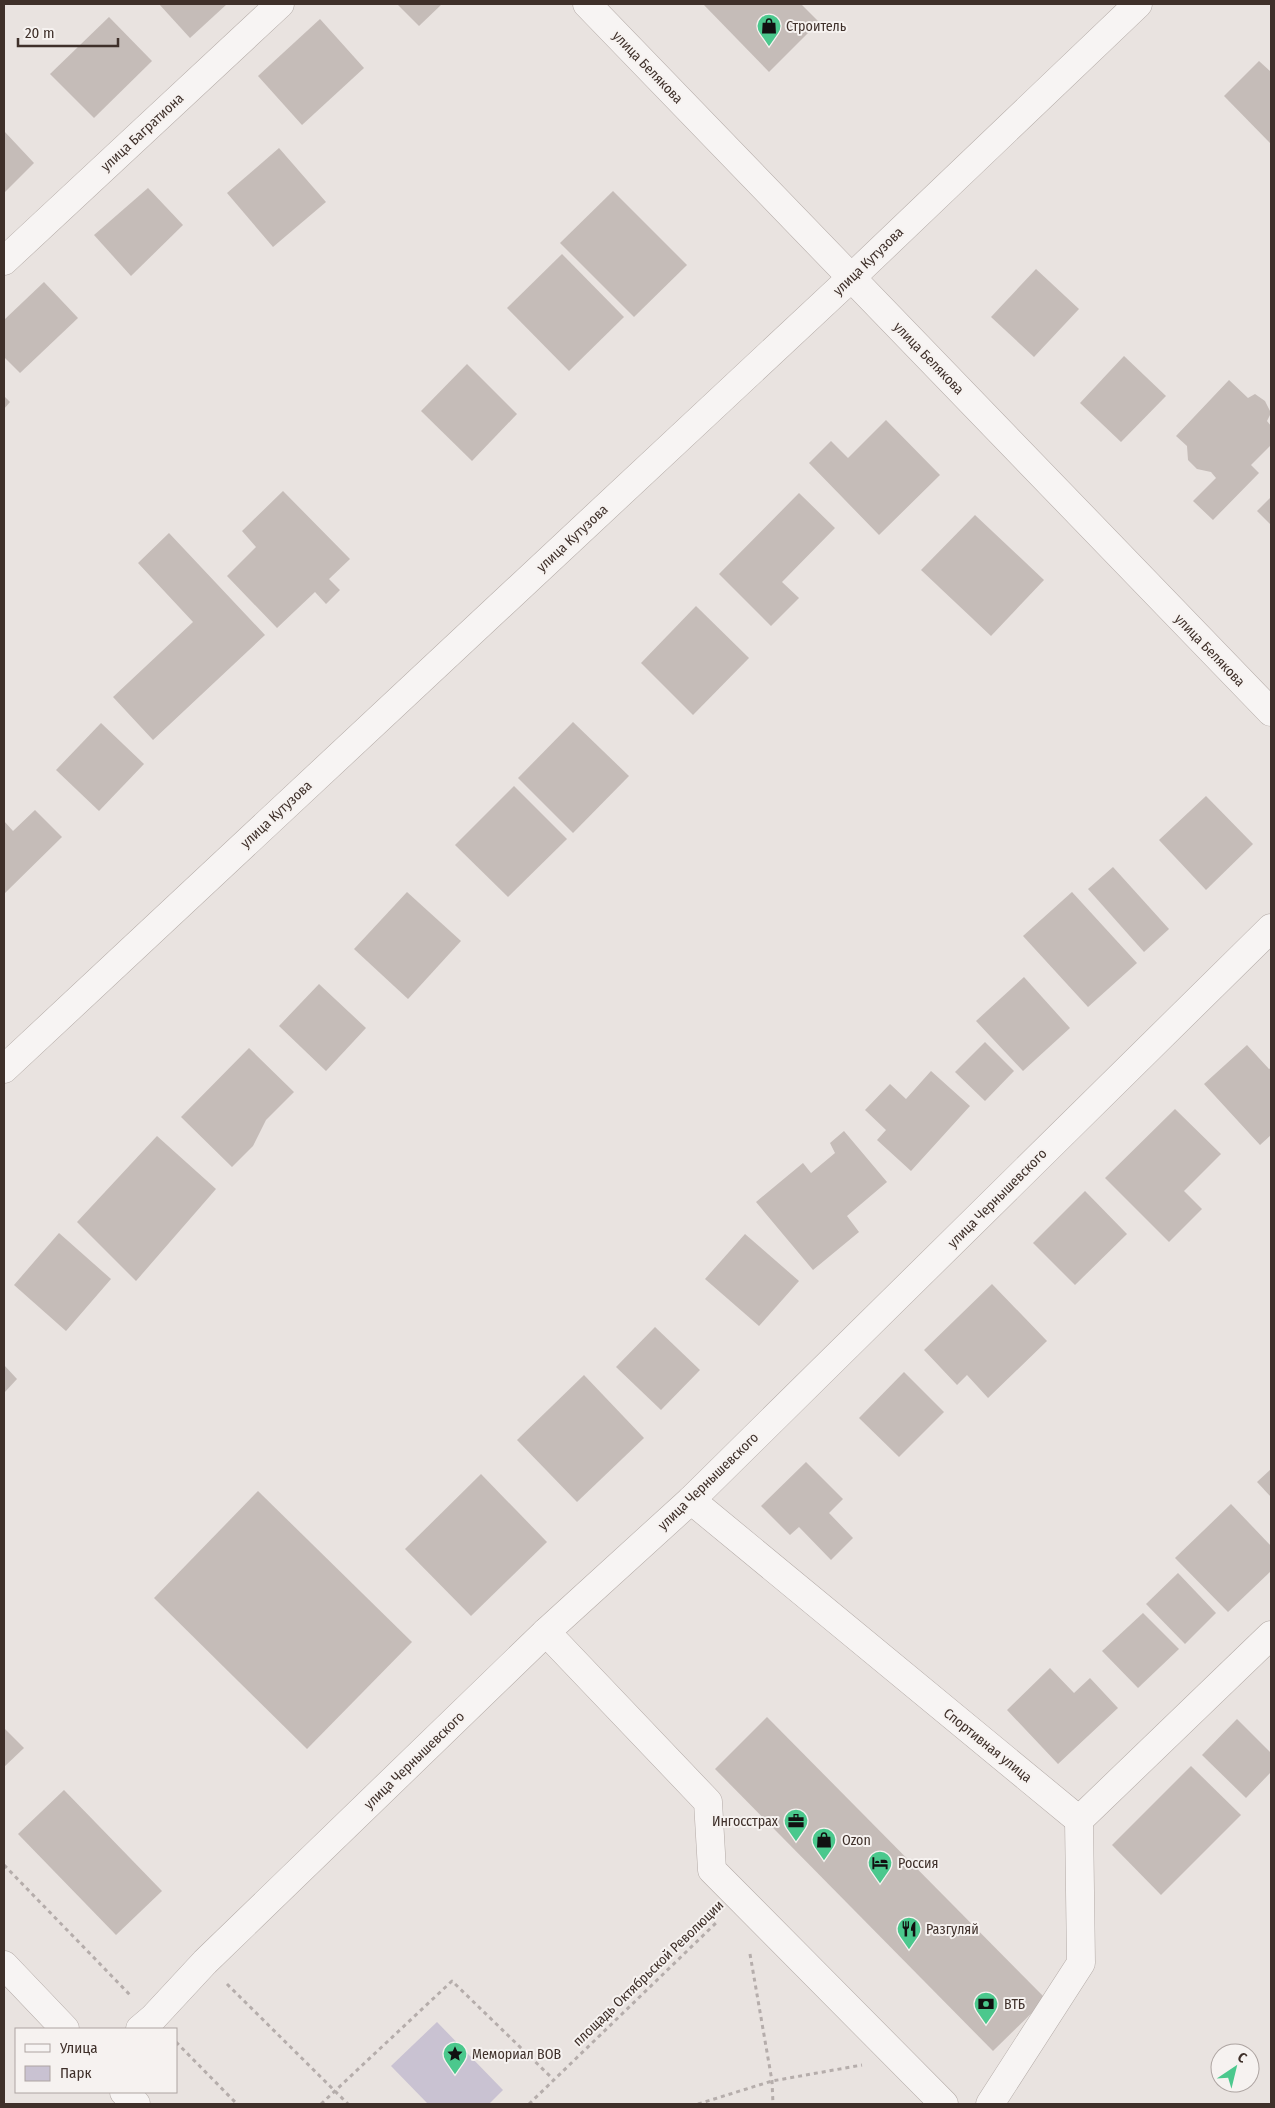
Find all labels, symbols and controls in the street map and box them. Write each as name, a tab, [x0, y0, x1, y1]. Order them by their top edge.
shop icon: Строитель	[756, 13, 782, 47]
scale bar	[18, 15, 118, 47]
place label: Строитель	[786, 18, 847, 35]
text: 20 m	[25, 24, 55, 42]
street label: улица Белякова	[609, 28, 687, 107]
street label: улица Багратиона	[97, 90, 187, 175]
street label: улица Кутузова	[830, 224, 907, 299]
street label: улица Белякова	[890, 319, 968, 398]
street label: улица Кутузова	[533, 501, 612, 576]
street label: улица Белякова	[1171, 611, 1249, 690]
street label: улица Кутузова	[237, 777, 316, 852]
street label: улица Чернышевского	[944, 1145, 1050, 1251]
street label: улица Чернышевского	[654, 1429, 762, 1534]
street label: Спортивная улица	[940, 1705, 1035, 1786]
street label: улица Чернышевского	[360, 1708, 468, 1813]
office icon: Ингосстрах	[783, 1808, 809, 1842]
place label: Ингосстрах	[712, 1813, 779, 1830]
shop icon: Ozon	[811, 1827, 837, 1861]
place label: Ozon	[842, 1832, 871, 1849]
hotel icon: Россия	[867, 1850, 893, 1884]
place label: Россия	[898, 1855, 938, 1872]
street label: площадь Октябрьской Революции	[569, 1897, 727, 2050]
restaurant icon: Разгуляй	[896, 1916, 922, 1950]
place label: Разгуляй	[926, 1921, 979, 1938]
bank icon: ВТБ	[973, 1991, 999, 2025]
place label: ВТБ	[1004, 1996, 1025, 2013]
legend	[15, 2028, 178, 2093]
text: Улица	[59, 2039, 98, 2057]
place icon: Мемориал ВОВ	[442, 2041, 468, 2075]
north arrow	[1210, 2043, 1260, 2093]
place label: Мемориал ВОВ	[472, 2046, 562, 2063]
text: С	[1234, 2049, 1251, 2067]
text: Парк	[60, 2064, 91, 2082]

